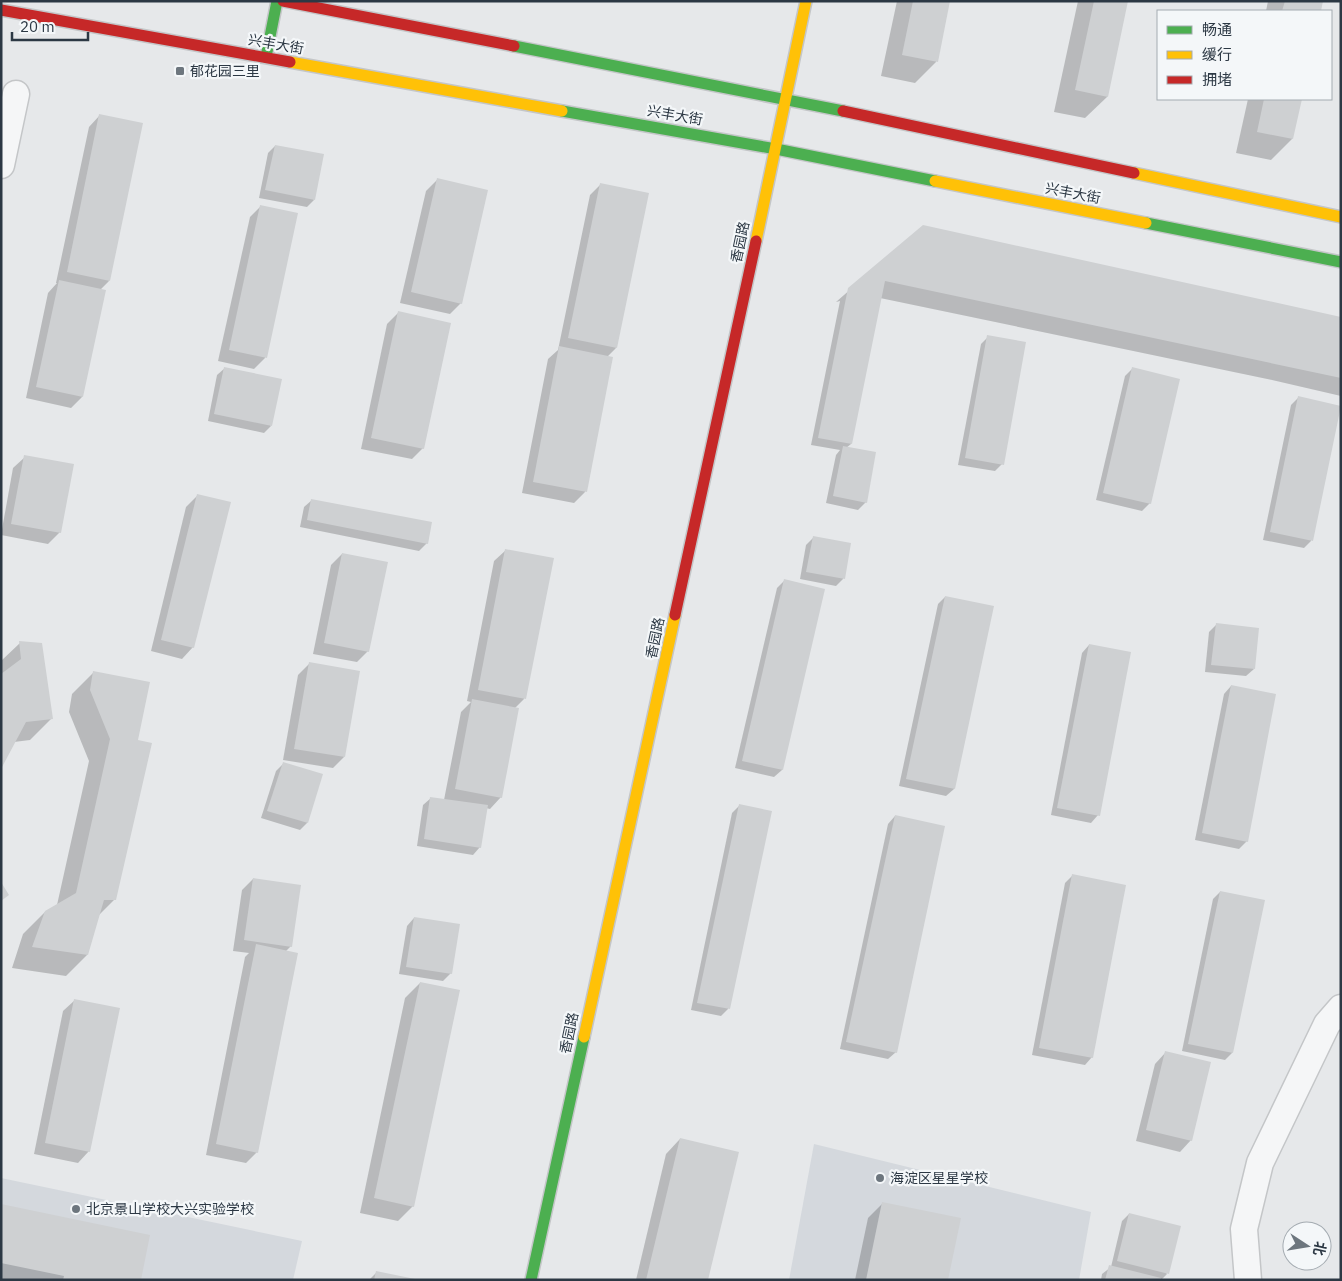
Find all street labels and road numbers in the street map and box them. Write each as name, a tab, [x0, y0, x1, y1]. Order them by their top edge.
street label: 兴丰大街	[247, 30, 305, 58]
street label: 兴丰大街	[646, 101, 704, 129]
street label: 兴丰大街	[1044, 179, 1102, 207]
street label: 香园路	[727, 220, 753, 264]
street label: 香园路	[642, 616, 668, 660]
street label: 香园路	[556, 1011, 582, 1055]

